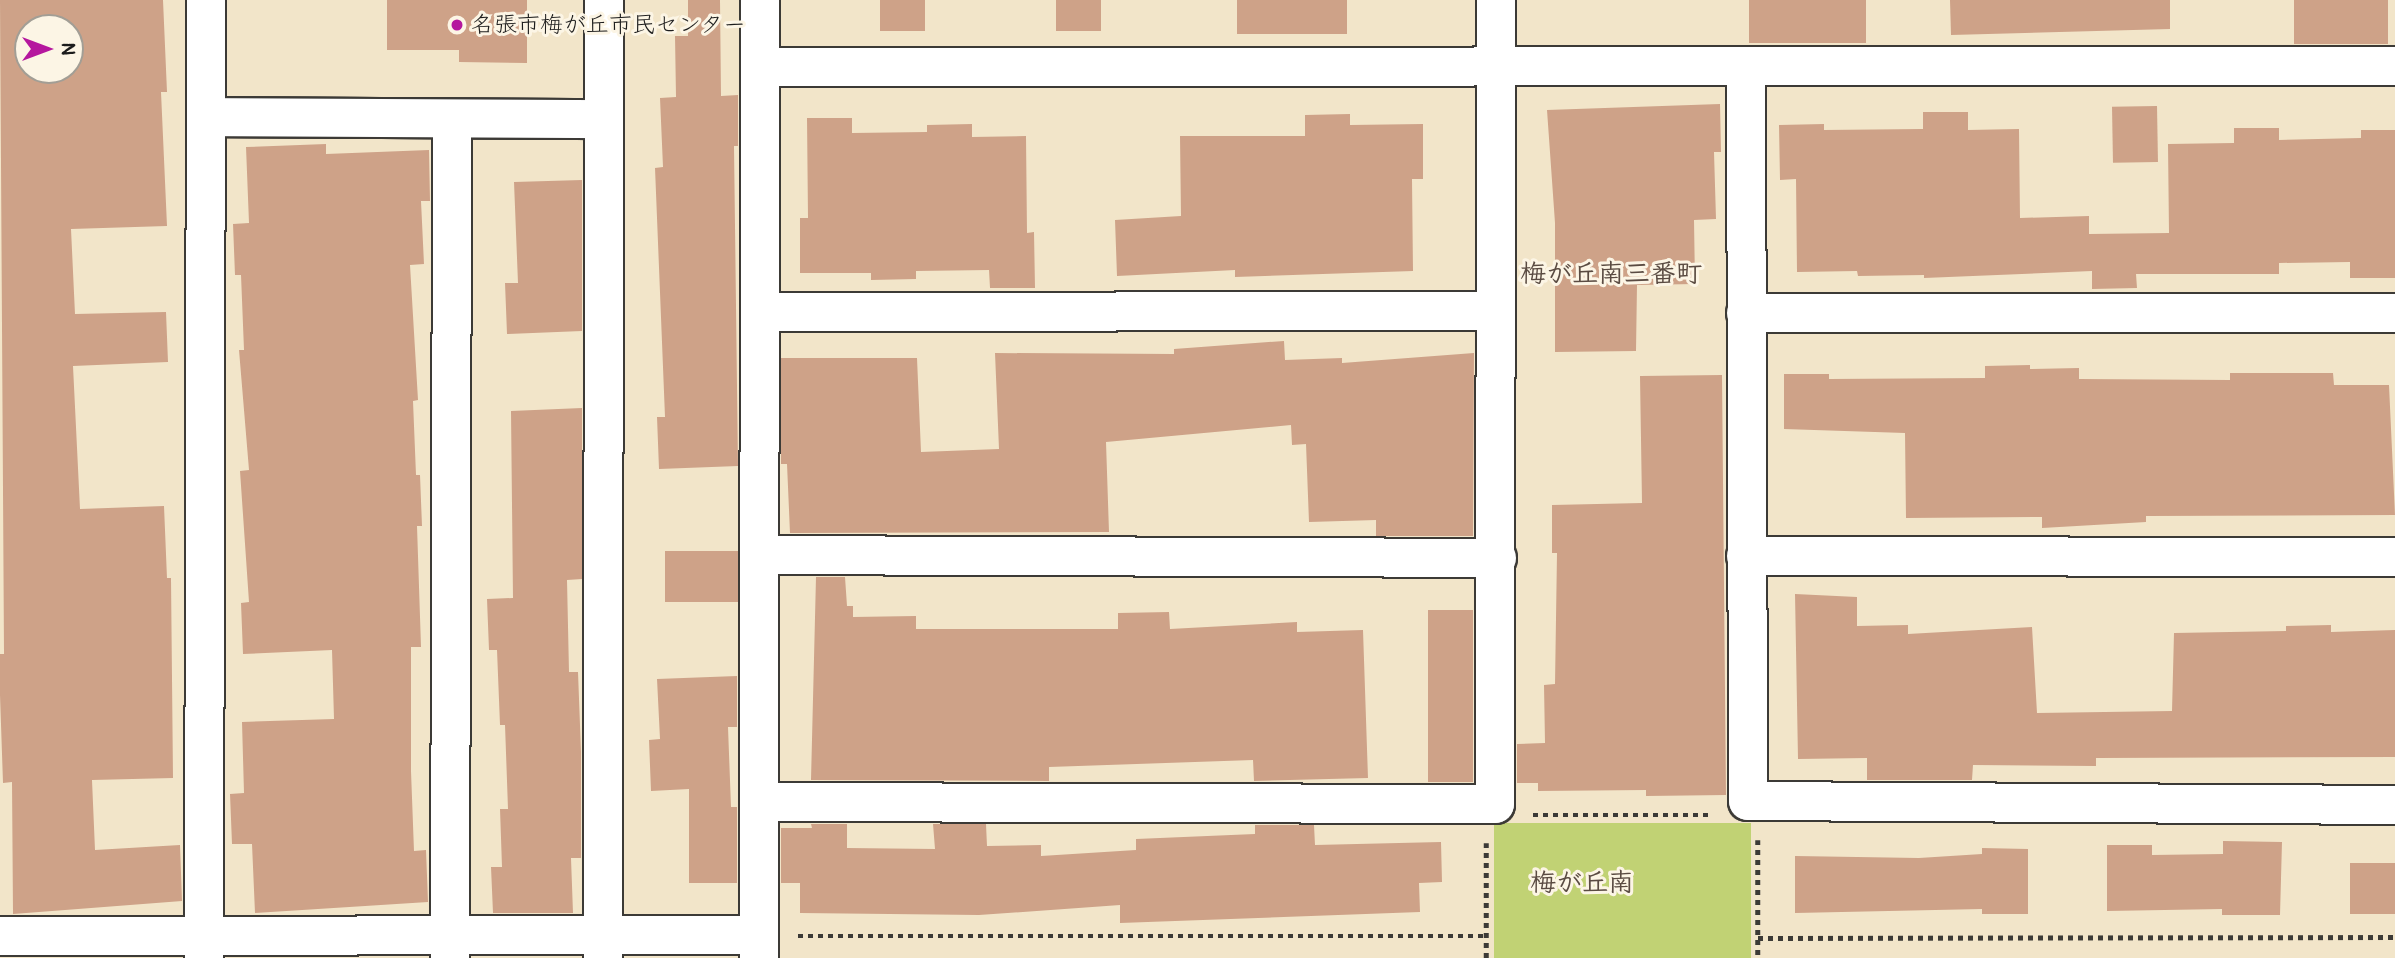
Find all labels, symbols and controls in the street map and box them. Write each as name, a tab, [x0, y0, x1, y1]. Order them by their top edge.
place label: 名張市梅が丘市民センター	[471, 11, 747, 39]
north arrow	[14, 14, 84, 84]
marker: 名張市梅が丘市民センター	[449, 17, 465, 33]
text: N	[56, 43, 80, 55]
district label: 梅が丘南三番町	[1520, 259, 1702, 291]
district label: 梅が丘南	[1530, 868, 1634, 900]

